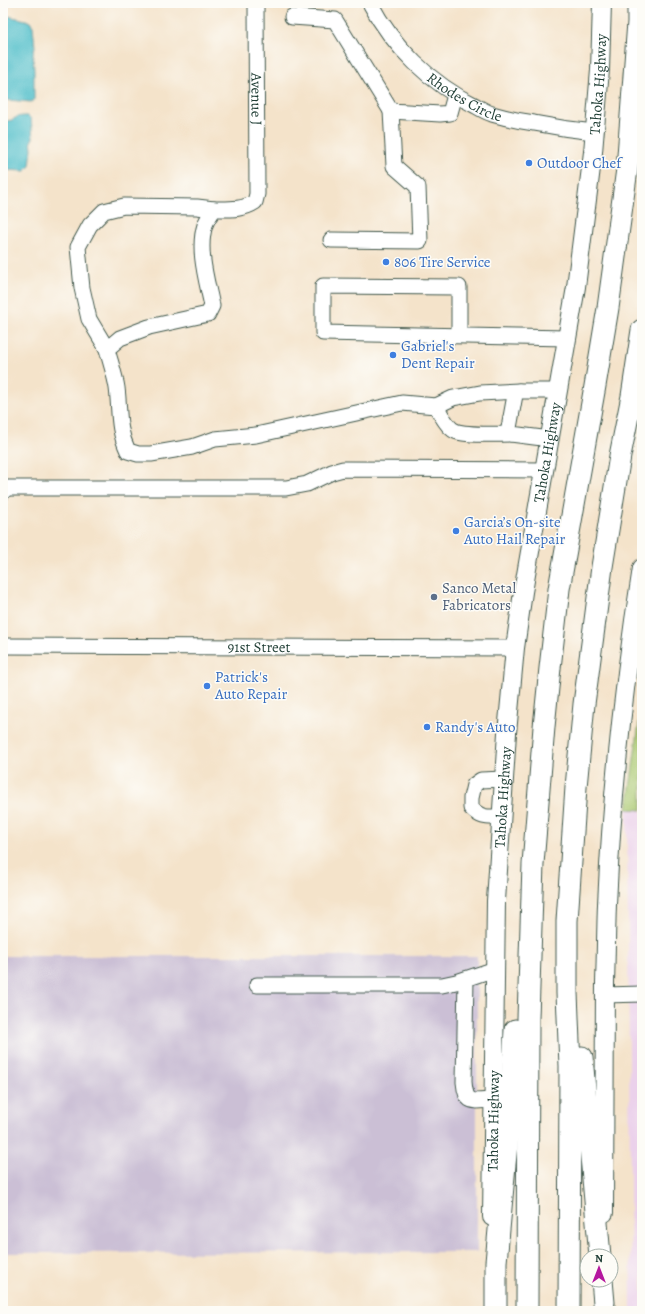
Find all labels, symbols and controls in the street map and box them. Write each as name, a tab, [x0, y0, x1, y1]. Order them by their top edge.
street label: Tahoka Highway	[585, 33, 611, 136]
street label: Rhodes Circle	[423, 68, 504, 126]
street label: Avenue J	[246, 72, 267, 125]
place label: Outdoor Chef	[537, 153, 623, 173]
marker: Outdoor Chef	[524, 158, 534, 168]
place label: 806 Tire Service	[394, 252, 491, 272]
marker: 806 Tire Service	[381, 257, 391, 267]
place label: Gabriel's Dent Repair	[401, 336, 475, 373]
marker: Gabriel's Dent Repair	[388, 350, 398, 360]
street label: Tahoka Highway	[529, 400, 566, 504]
place label: Garcia’s On-site Auto Hail Repair	[463, 512, 565, 549]
marker: Garcia’s On-site Auto Hail Repair	[451, 526, 461, 536]
place label: Sanco Metal Fabricators	[442, 578, 517, 615]
marker: Sanco Metal Fabricators	[429, 592, 439, 602]
street label: 91st Street	[228, 637, 291, 657]
place label: Patrick's Auto Repair	[214, 667, 288, 704]
marker: Patrick's Auto Repair	[202, 681, 212, 691]
place label: Randy's Auto	[435, 717, 515, 737]
marker: Randy's Auto	[422, 722, 432, 732]
street label: Tahoka Highway	[489, 746, 516, 849]
street label: Tahoka Highway	[483, 1070, 504, 1172]
north arrow	[579, 1248, 619, 1288]
text: N	[595, 1251, 603, 1266]

